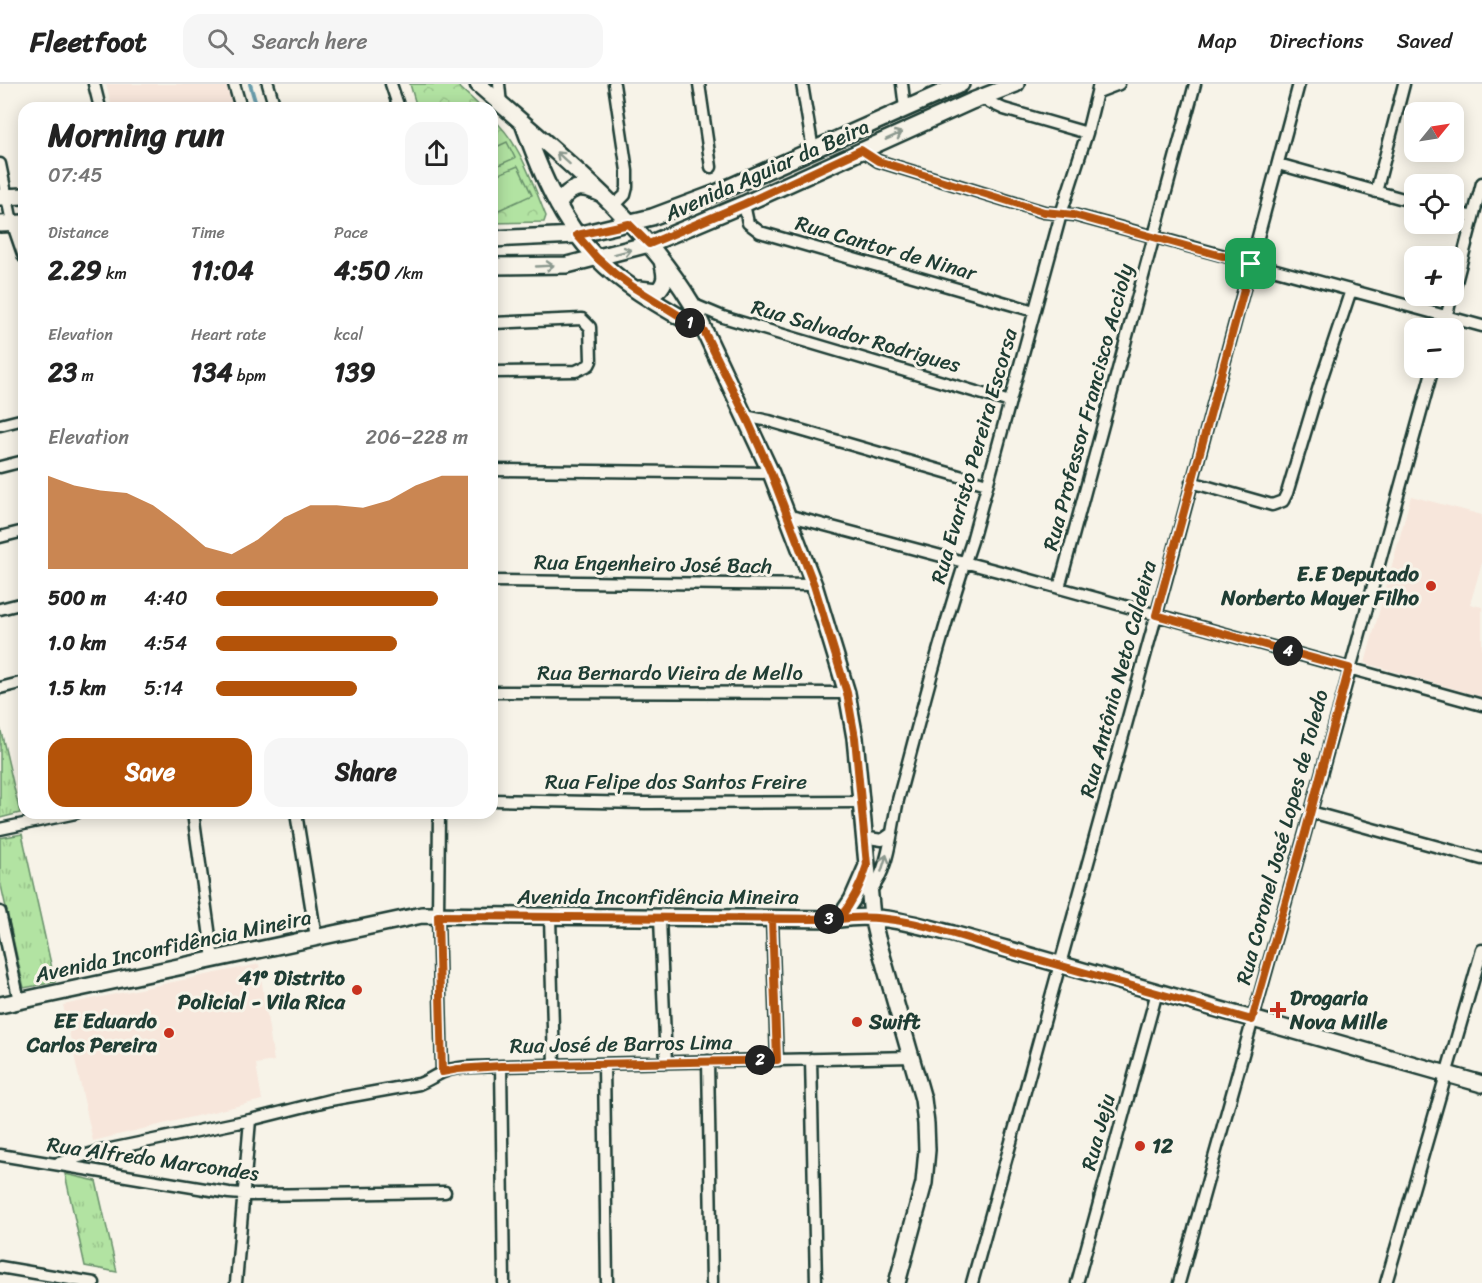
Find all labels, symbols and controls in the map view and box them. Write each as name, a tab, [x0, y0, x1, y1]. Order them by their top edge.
search box	[183, 14, 603, 68]
text: Fleetfoot	[30, 17, 147, 66]
text: Search here	[252, 22, 368, 61]
text: Map	[1198, 22, 1236, 60]
text: Directions	[1269, 22, 1364, 60]
text: Saved	[1397, 22, 1452, 60]
icon: search	[204, 25, 237, 58]
north arrow	[1404, 102, 1464, 162]
map controls	[1404, 102, 1464, 378]
text: Morning run	[48, 106, 224, 164]
street label: Avenida Aguiar da Beira	[658, 108, 876, 233]
button: share	[405, 122, 468, 185]
one-way arrow	[885, 129, 903, 140]
one-way arrow	[556, 152, 571, 166]
text: 07:45	[48, 158, 103, 193]
button: locate	[1404, 174, 1464, 234]
street label: Rua Cantor de Ninar	[791, 204, 982, 292]
text: Distance	[48, 218, 109, 247]
text: Time	[191, 218, 225, 247]
text: Pace	[334, 218, 368, 247]
pin	[1225, 238, 1276, 289]
one-way arrow	[613, 245, 632, 257]
button: +	[1404, 246, 1464, 306]
text: 2.29	[48, 247, 102, 293]
text: 11:04	[191, 247, 254, 293]
text: 4:50	[334, 247, 390, 293]
icon: arrive	[1234, 247, 1267, 280]
text: km	[102, 259, 127, 288]
text: /km	[390, 259, 423, 288]
street label: Rua Professor Francisco Accioly	[1031, 259, 1145, 555]
one-way arrow	[534, 260, 554, 271]
street label: Rua Salvador Rodrigues	[747, 288, 965, 384]
pin: 1	[675, 308, 705, 338]
text: 1	[687, 308, 693, 337]
button: −	[1404, 318, 1464, 378]
text: Elevation	[48, 320, 113, 349]
text: Heart rate	[191, 320, 266, 349]
text: kcal	[334, 320, 363, 349]
street label: Rua Evaristo Pereira Escorsa	[919, 323, 1029, 588]
text: 23	[48, 349, 77, 395]
text: 134	[191, 349, 233, 395]
text: 139	[334, 349, 375, 395]
text: m	[77, 361, 94, 390]
text: bpm	[233, 361, 266, 390]
text: Elevation	[48, 420, 129, 455]
text: 206–228 m	[365, 420, 468, 455]
street label: Rua Engenheiro José Bach	[534, 543, 772, 585]
place label: E.E Deputado Norberto Mayer Filho	[1220, 555, 1419, 617]
street label: Rua Antônio Neto Caldeira	[1068, 556, 1168, 802]
marker: E.E Deputado Norberto Mayer Filho	[1424, 579, 1438, 593]
text: 500 m	[48, 581, 106, 616]
text: 4:40	[144, 581, 188, 616]
text: 1.0 km	[48, 626, 106, 661]
text: 4:54	[144, 626, 187, 661]
pin: 4	[1273, 636, 1303, 666]
text: 4	[1283, 636, 1293, 665]
street label: Rua Bernardo Vieira de Mello	[537, 654, 803, 692]
text: 1.5 km	[48, 671, 106, 706]
text: 5:14	[144, 671, 183, 706]
street label: Rua Coronel José Lopes de Toledo	[1224, 685, 1340, 989]
button: Save	[48, 738, 252, 807]
button: Share	[264, 738, 468, 807]
street label: Rua Felipe dos Santos Freire	[545, 763, 807, 801]
one-way arrow	[879, 854, 890, 873]
street label: Avenida Inconfidência Mineira	[516, 878, 799, 916]
street label: Avenida Inconfidência Mineira	[30, 898, 315, 994]
pin: 3	[814, 904, 844, 934]
text: 3	[825, 904, 833, 933]
place label: 41º Distrito Policial - Vila Rica	[178, 959, 346, 1021]
place label: Drogaria Nova Mille	[1289, 979, 1388, 1041]
marker: 41º Distrito Policial - Vila Rica	[350, 983, 364, 997]
place label: EE Eduardo Carlos Pereira	[26, 1002, 158, 1064]
place label: Swift	[868, 1003, 921, 1041]
marker: Drogaria Nova Mille	[1271, 1003, 1285, 1017]
marker: Swift	[850, 1015, 864, 1029]
street label: Rua José de Barros Lima	[510, 1023, 733, 1065]
marker: EE Eduardo Carlos Pereira	[162, 1026, 176, 1040]
pin: 2	[745, 1045, 775, 1075]
text: 2	[755, 1045, 765, 1074]
street label: Rua Jeju	[1070, 1089, 1127, 1175]
street label: Rua Alfredo Marcondes	[45, 1125, 262, 1193]
place label: 12	[1152, 1127, 1173, 1165]
marker: 12	[1133, 1139, 1147, 1153]

